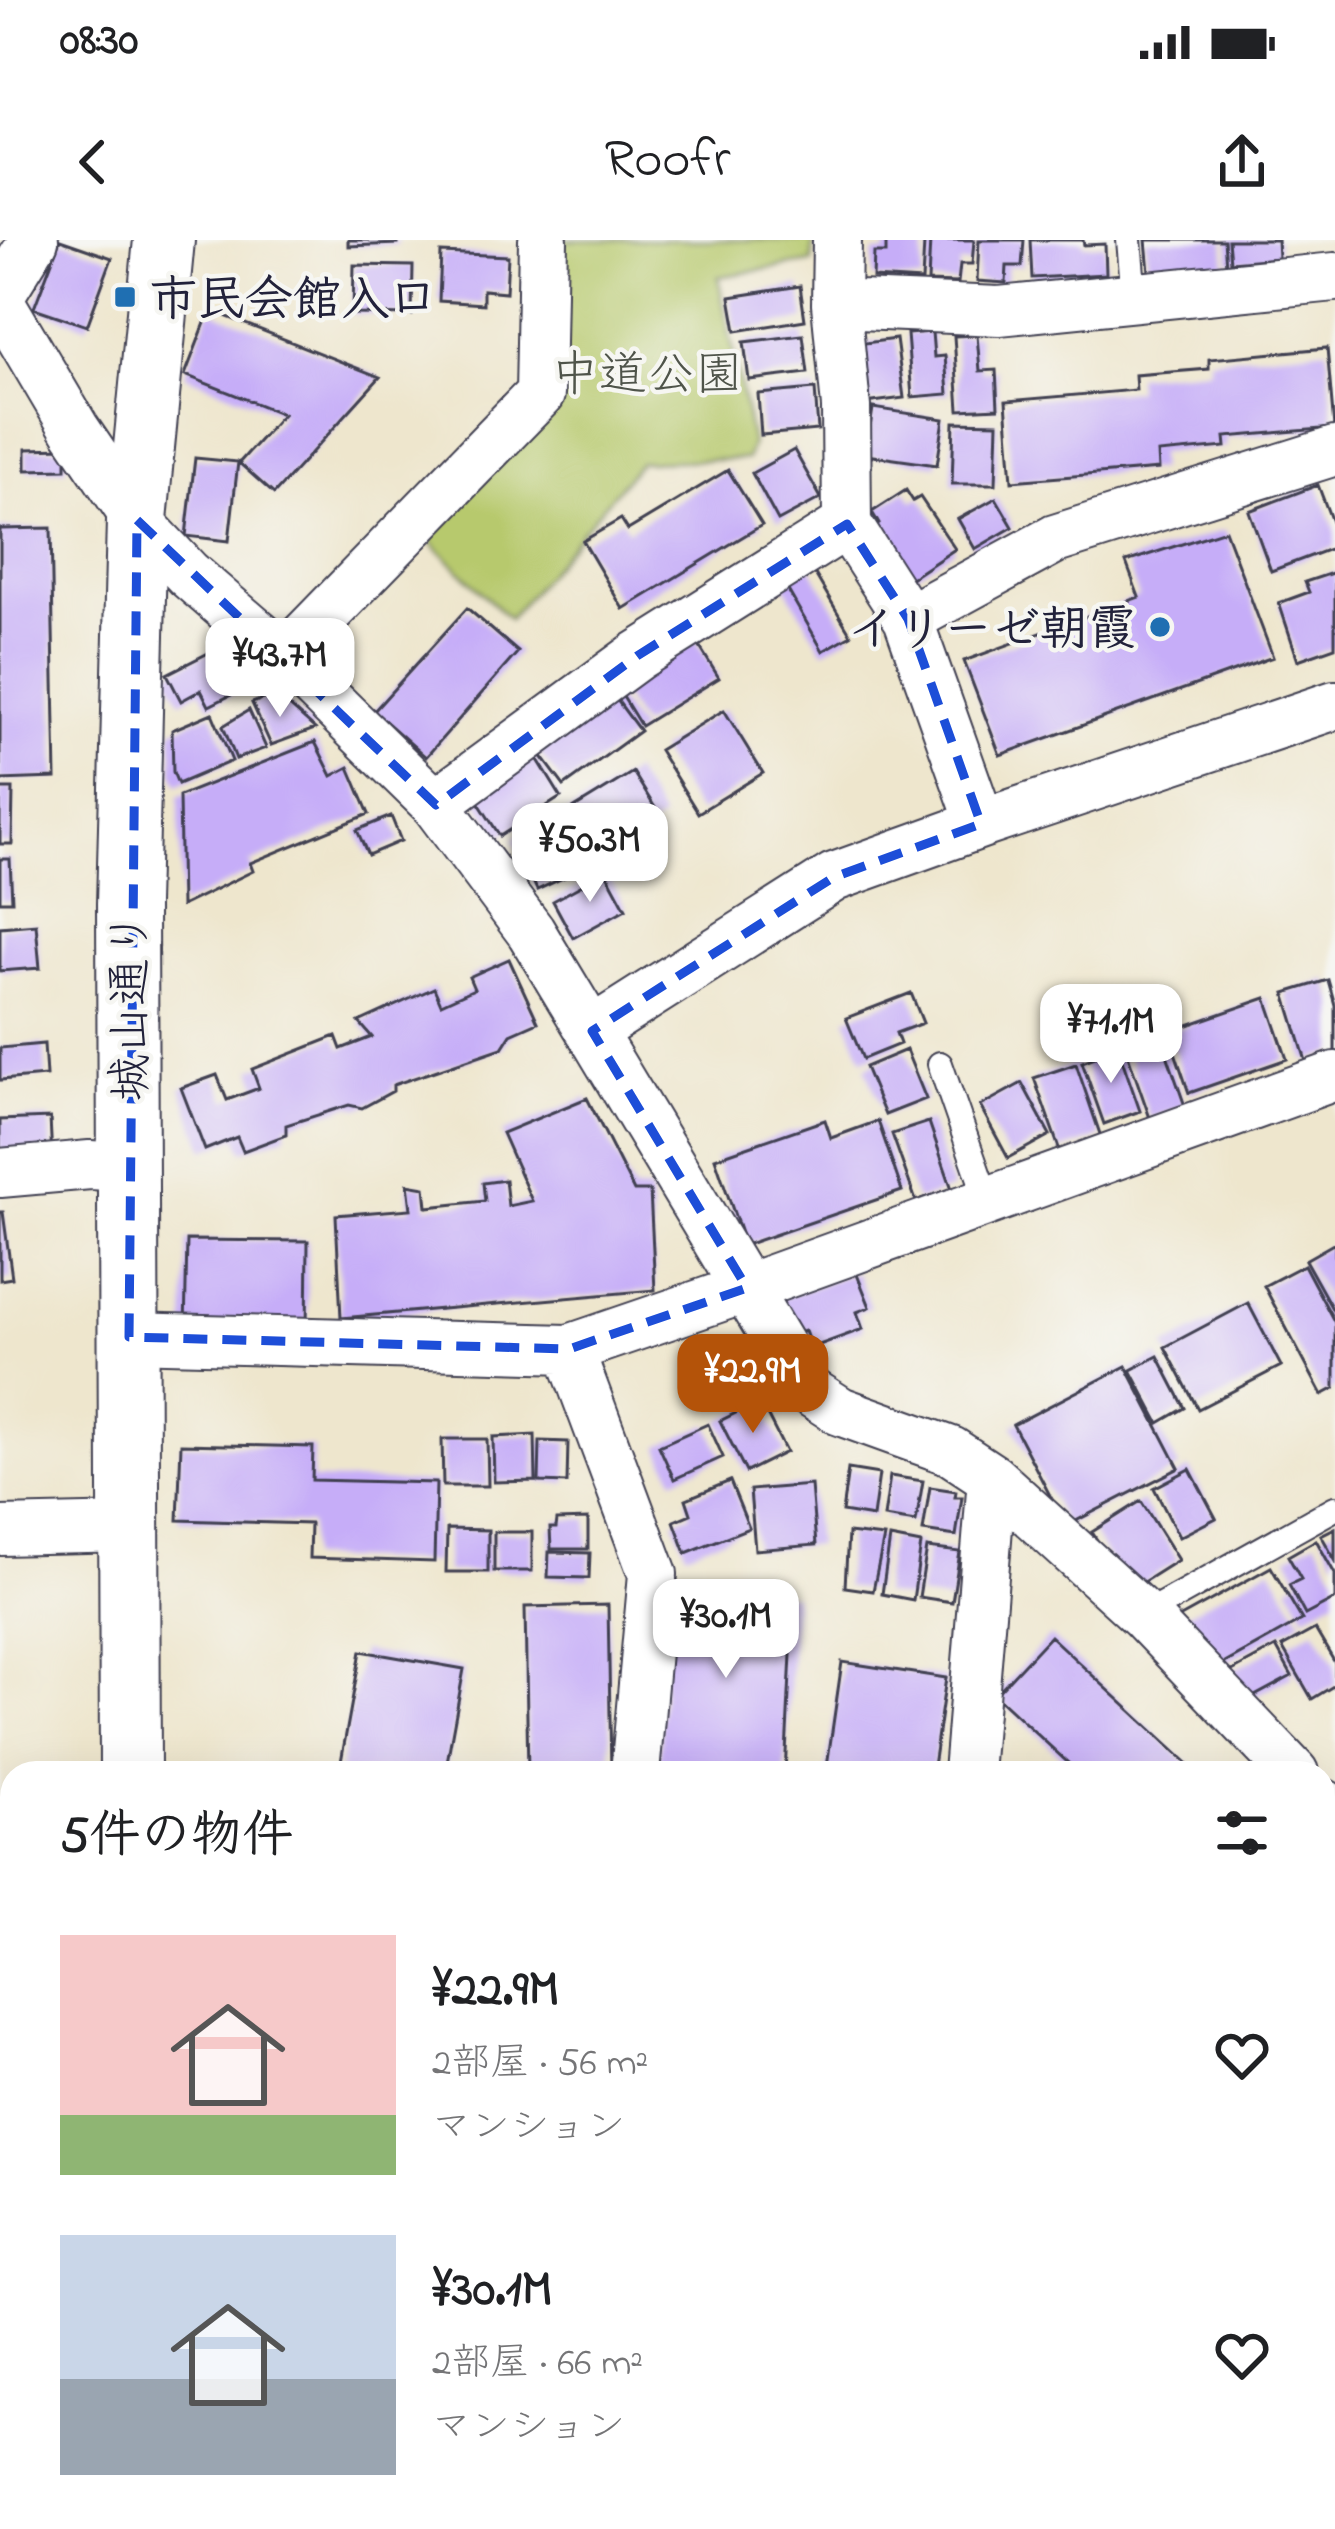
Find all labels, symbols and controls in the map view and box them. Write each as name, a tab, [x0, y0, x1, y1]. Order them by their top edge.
text: 08:30	[60, 9, 138, 75]
text: Roofr	[604, 123, 731, 201]
icon: back	[60, 129, 126, 195]
icon: share	[1209, 129, 1275, 195]
place label: 市民会館入口	[149, 267, 437, 337]
marker: 市民会館入口	[112, 284, 138, 310]
park label: 中道公園	[551, 342, 743, 412]
place label: イリーゼ朝霞	[848, 597, 1136, 667]
marker: イリーゼ朝霞	[1147, 614, 1173, 640]
pin: ¥43.7M	[182, 618, 378, 720]
text: ¥43.7M	[232, 628, 328, 685]
pin: ¥50.3M	[492, 803, 688, 905]
text: ¥50.3M	[539, 813, 641, 870]
street label: 城山通り	[98, 910, 168, 1102]
pin: ¥71.1M	[1013, 984, 1209, 1086]
text: ¥71.1M	[1067, 994, 1155, 1051]
pin: ¥22.9M	[655, 1334, 851, 1436]
text: ¥22.9M	[704, 1344, 802, 1401]
pin: ¥30.1M	[628, 1579, 824, 1681]
text: ¥30.1M	[680, 1589, 772, 1646]
text: 5件の物件	[60, 1800, 293, 1875]
icon: filters	[1209, 1800, 1275, 1866]
text: ¥22.9M	[432, 1954, 559, 2029]
icon: home	[156, 1983, 300, 2127]
icon: heart	[1209, 2022, 1275, 2088]
text: 2部屋 · 56 m²	[432, 2036, 648, 2093]
text: マンション	[432, 2100, 625, 2157]
text: ¥30.1M	[432, 2254, 553, 2329]
icon: home	[156, 2283, 300, 2427]
icon: heart	[1209, 2322, 1275, 2388]
text: 2部屋 · 66 m²	[432, 2336, 643, 2393]
text: マンション	[432, 2400, 625, 2457]

